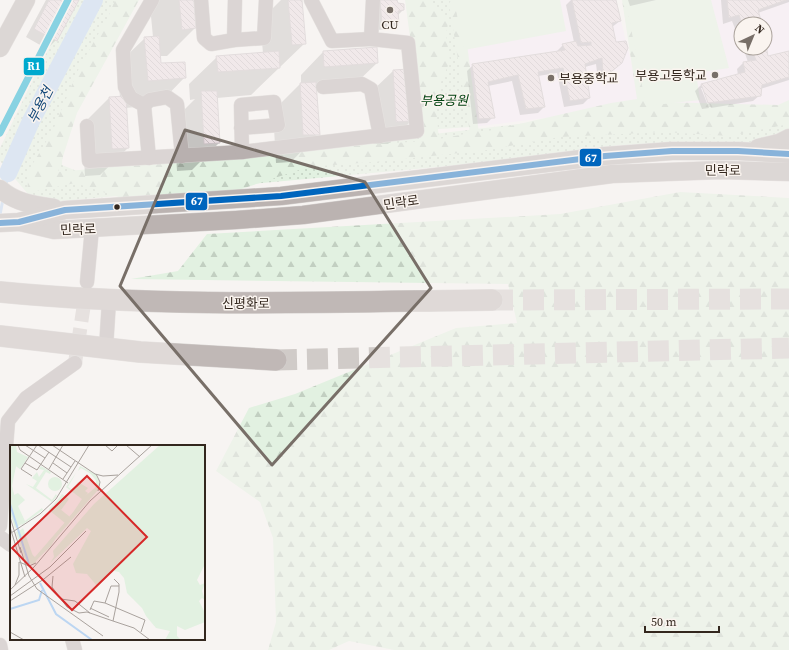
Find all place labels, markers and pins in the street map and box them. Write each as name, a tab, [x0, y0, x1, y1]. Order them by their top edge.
marker: CU	[385, 5, 395, 15]
place label: CU	[381, 16, 399, 33]
place label: 부용고등학교	[635, 67, 707, 84]
place label: 부용중학교	[559, 70, 619, 87]
marker: 부용고등학교	[710, 70, 720, 80]
marker: 부용중학교	[546, 73, 556, 83]
unlabelled marker	[112, 202, 122, 212]

